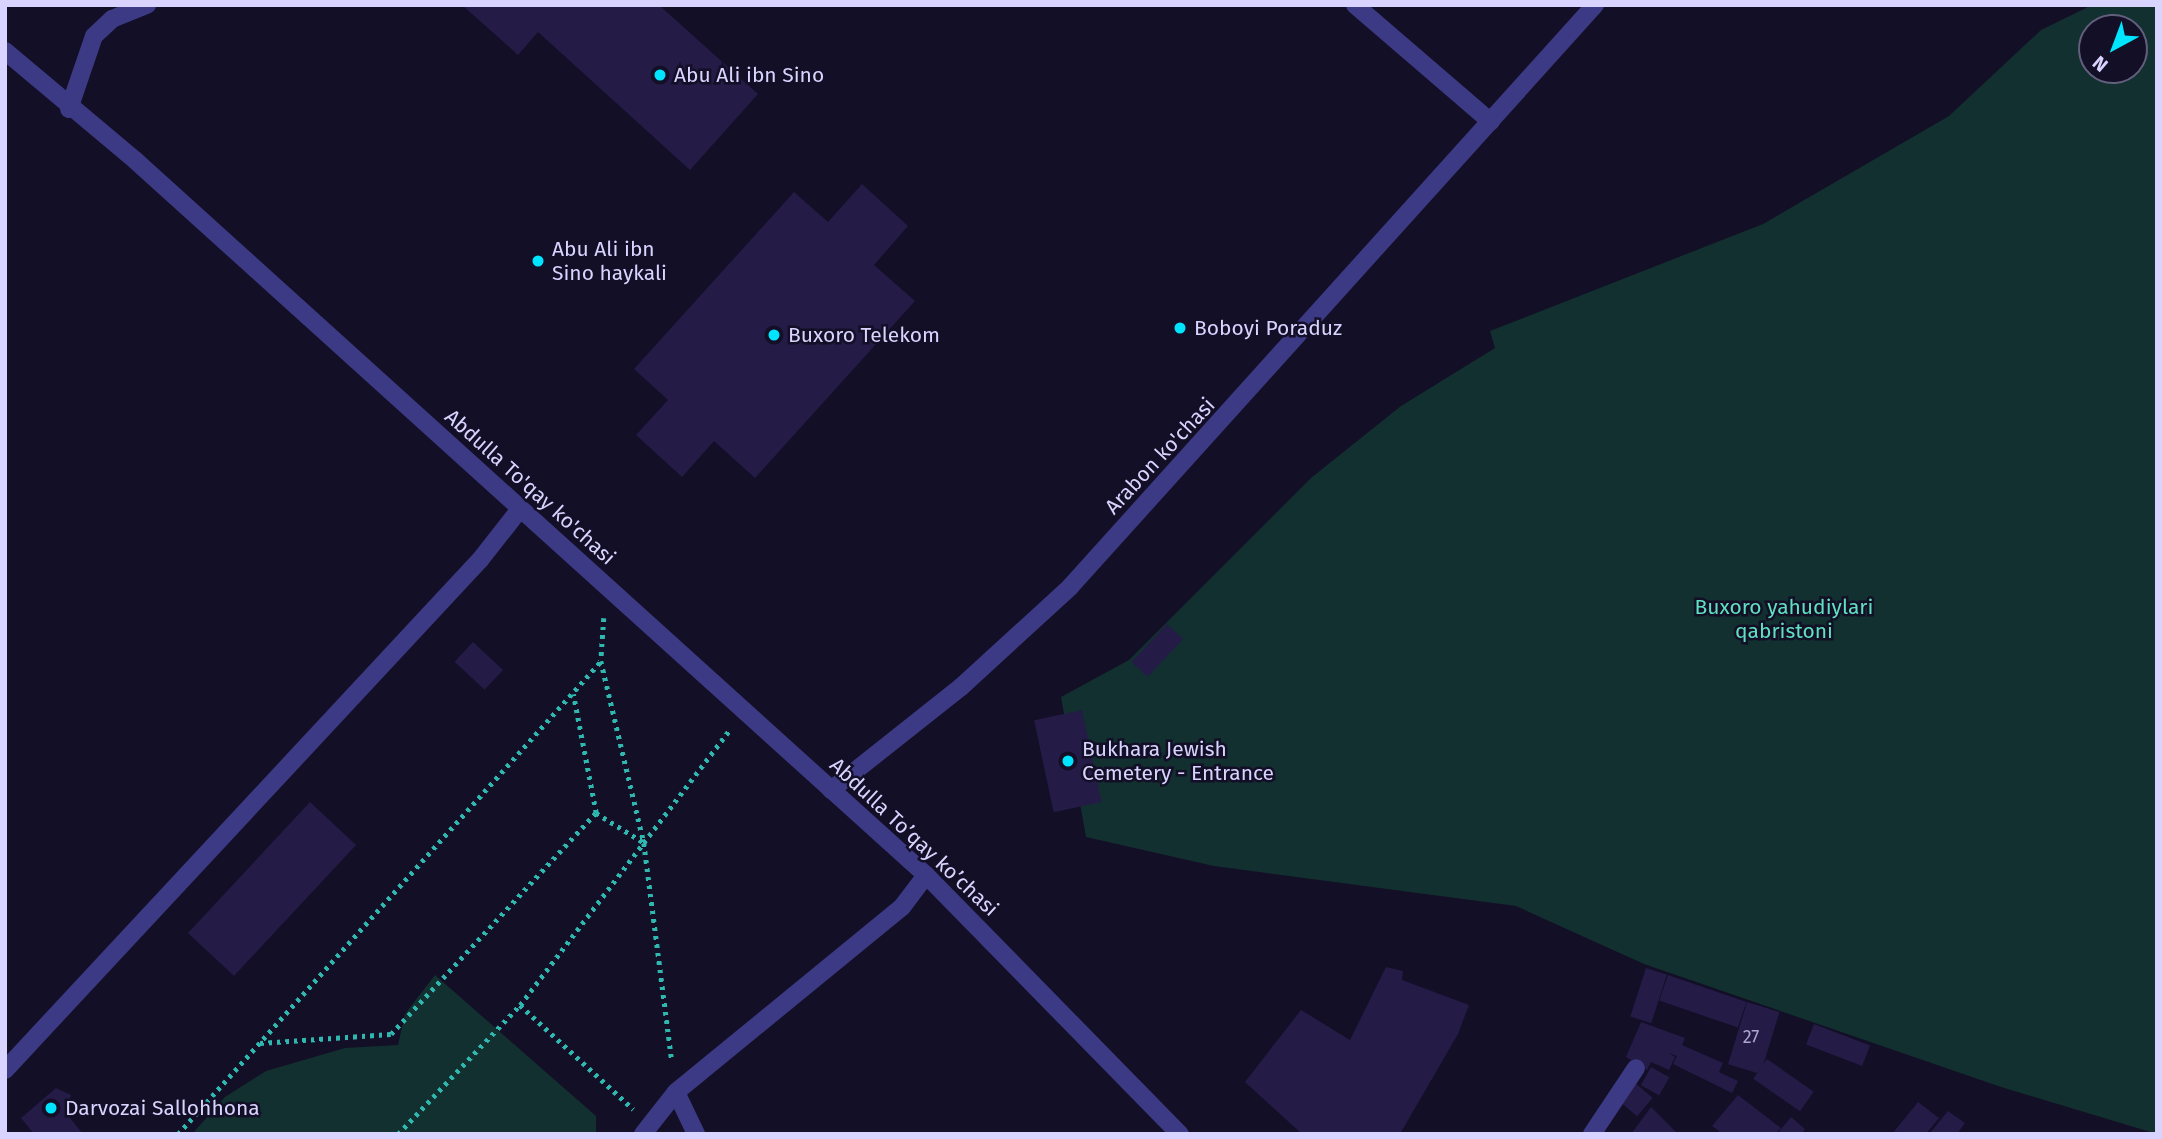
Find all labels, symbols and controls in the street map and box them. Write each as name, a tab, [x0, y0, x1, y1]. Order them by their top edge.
north arrow	[2078, 14, 2148, 84]
text: N	[2088, 51, 2113, 77]
place label: Abu Ali ibn Sino	[674, 62, 824, 88]
marker: Abu Ali ibn Sino	[652, 67, 668, 83]
place label: Abu Ali ibn Sino haykali	[552, 236, 667, 286]
marker: Abu Ali ibn Sino haykali	[530, 253, 546, 269]
place label: Boboyi Poraduz	[1194, 315, 1342, 341]
marker: Boboyi Poraduz	[1172, 320, 1188, 336]
place label: Buxoro Telekom	[788, 322, 940, 348]
marker: Buxoro Telekom	[766, 327, 782, 343]
street label: Arabon ko'chasi	[1100, 393, 1220, 519]
street label: Abdulla To'qay ko'chasi	[440, 404, 620, 570]
park label: Buxoro yahudiylari qabristoni	[1695, 594, 1873, 644]
place label: Bukhara Jewish Cemetery - Entrance	[1082, 736, 1274, 786]
street label: Abdulla To’qay ko’chasi	[825, 752, 1003, 922]
marker: Bukhara Jewish Cemetery - Entrance	[1060, 753, 1076, 769]
house number: 27	[1743, 1026, 1759, 1048]
place label: Darvozai Sallohhona	[65, 1095, 260, 1121]
marker: Darvozai Sallohhona	[43, 1100, 59, 1116]

